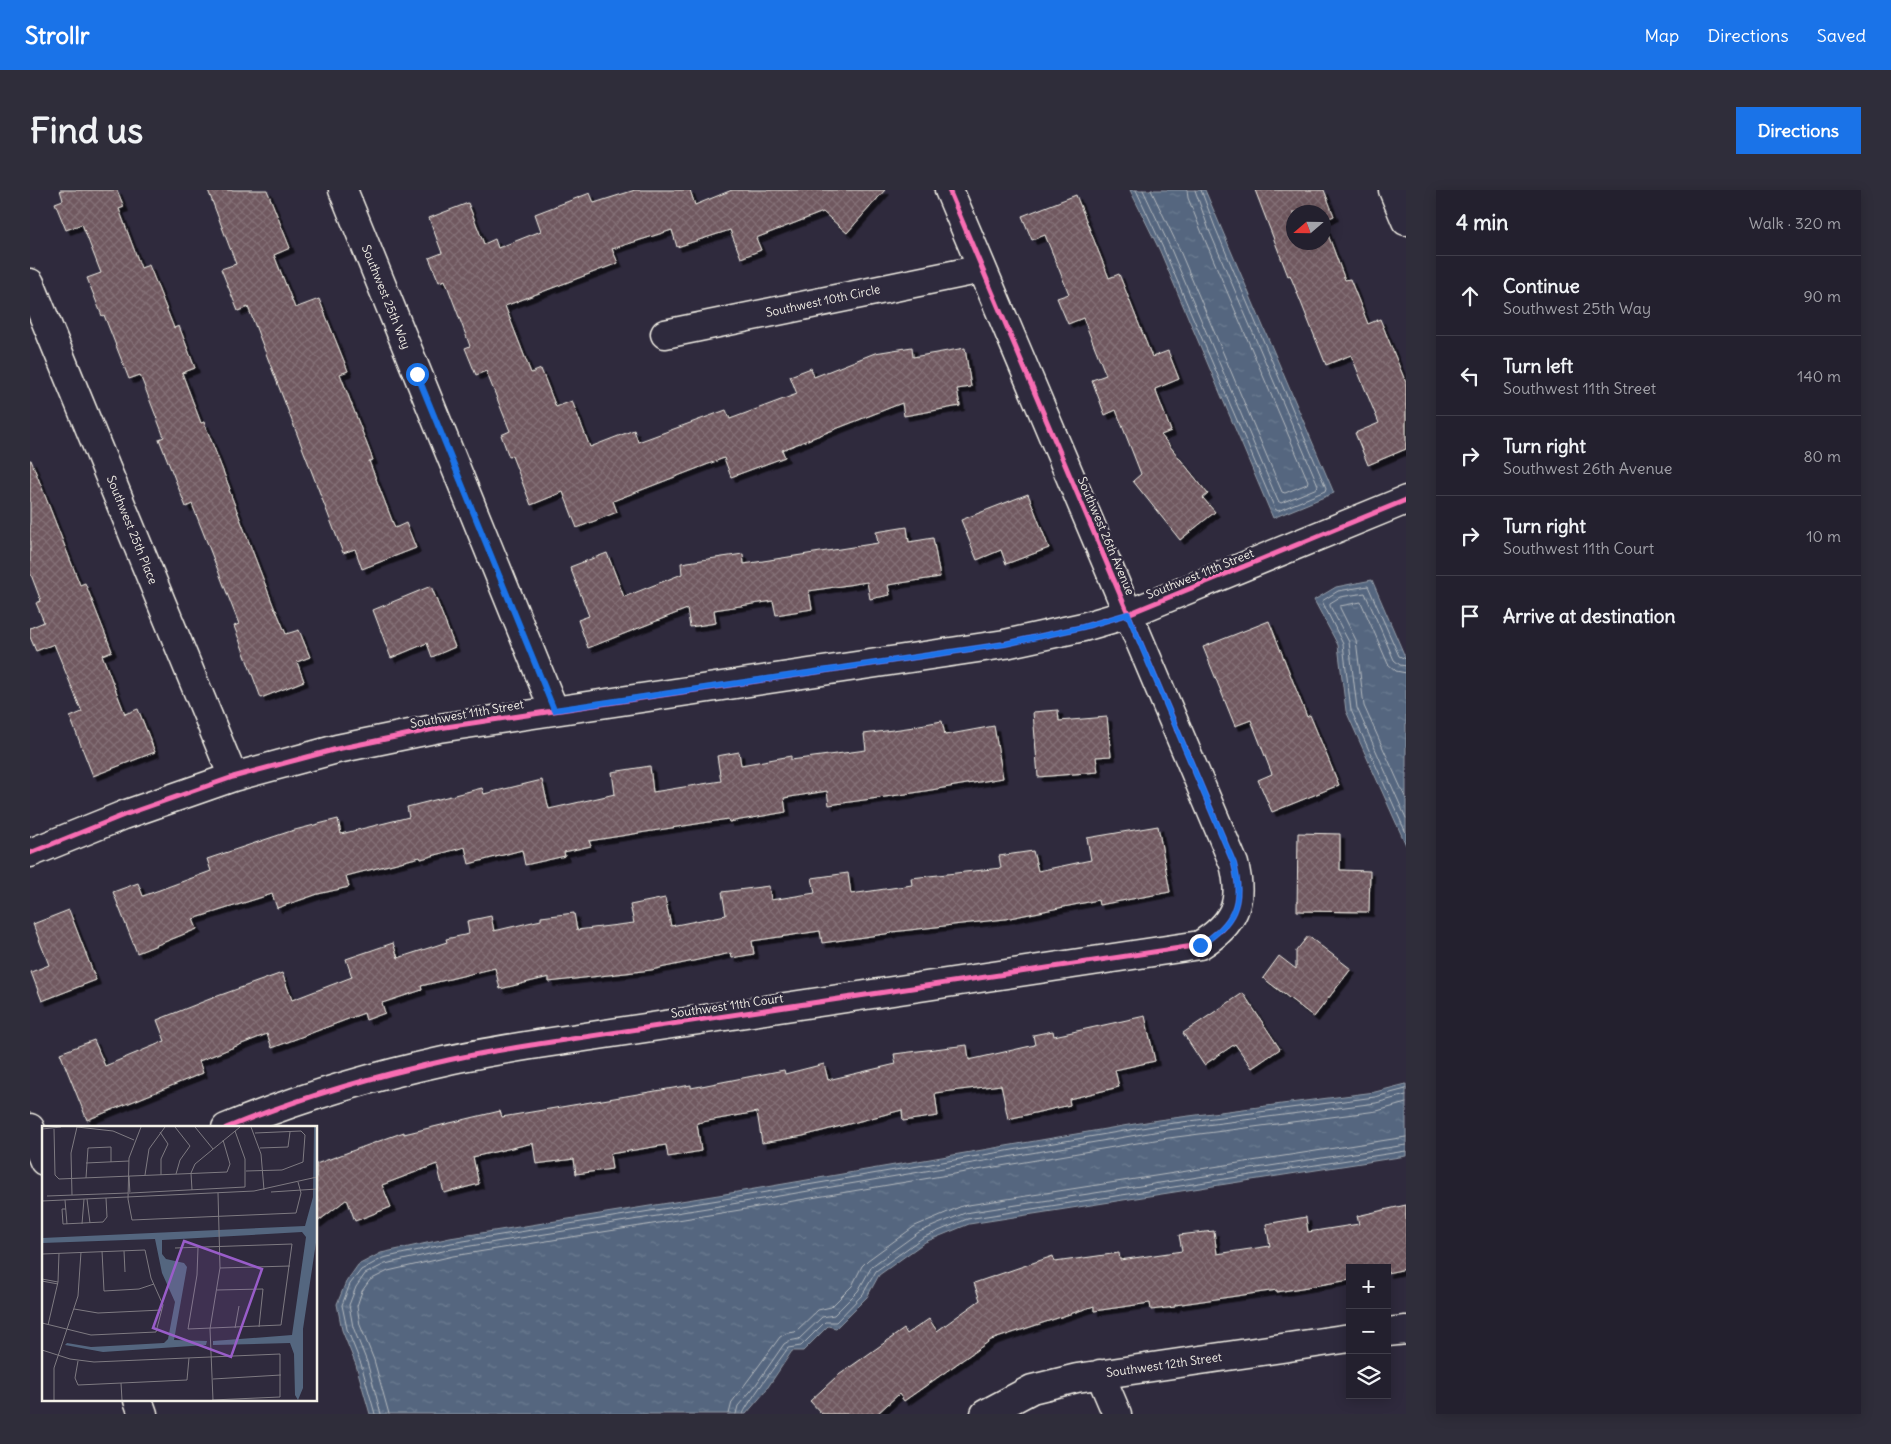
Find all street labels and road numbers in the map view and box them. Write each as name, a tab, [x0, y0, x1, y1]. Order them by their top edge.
street label: Southwest 25th Way	[359, 243, 414, 351]
street label: Southwest 10th Circle	[764, 281, 882, 320]
street label: Southwest 25th Place	[104, 473, 161, 586]
street label: Southwest 26th Avenue	[1075, 474, 1138, 597]
street label: Southwest 11th Street	[1144, 545, 1256, 602]
street label: Southwest 11th Street	[409, 696, 525, 731]
street label: Southwest 11th Court	[670, 990, 784, 1021]
street label: Southwest 12th Street	[1105, 1349, 1223, 1380]

